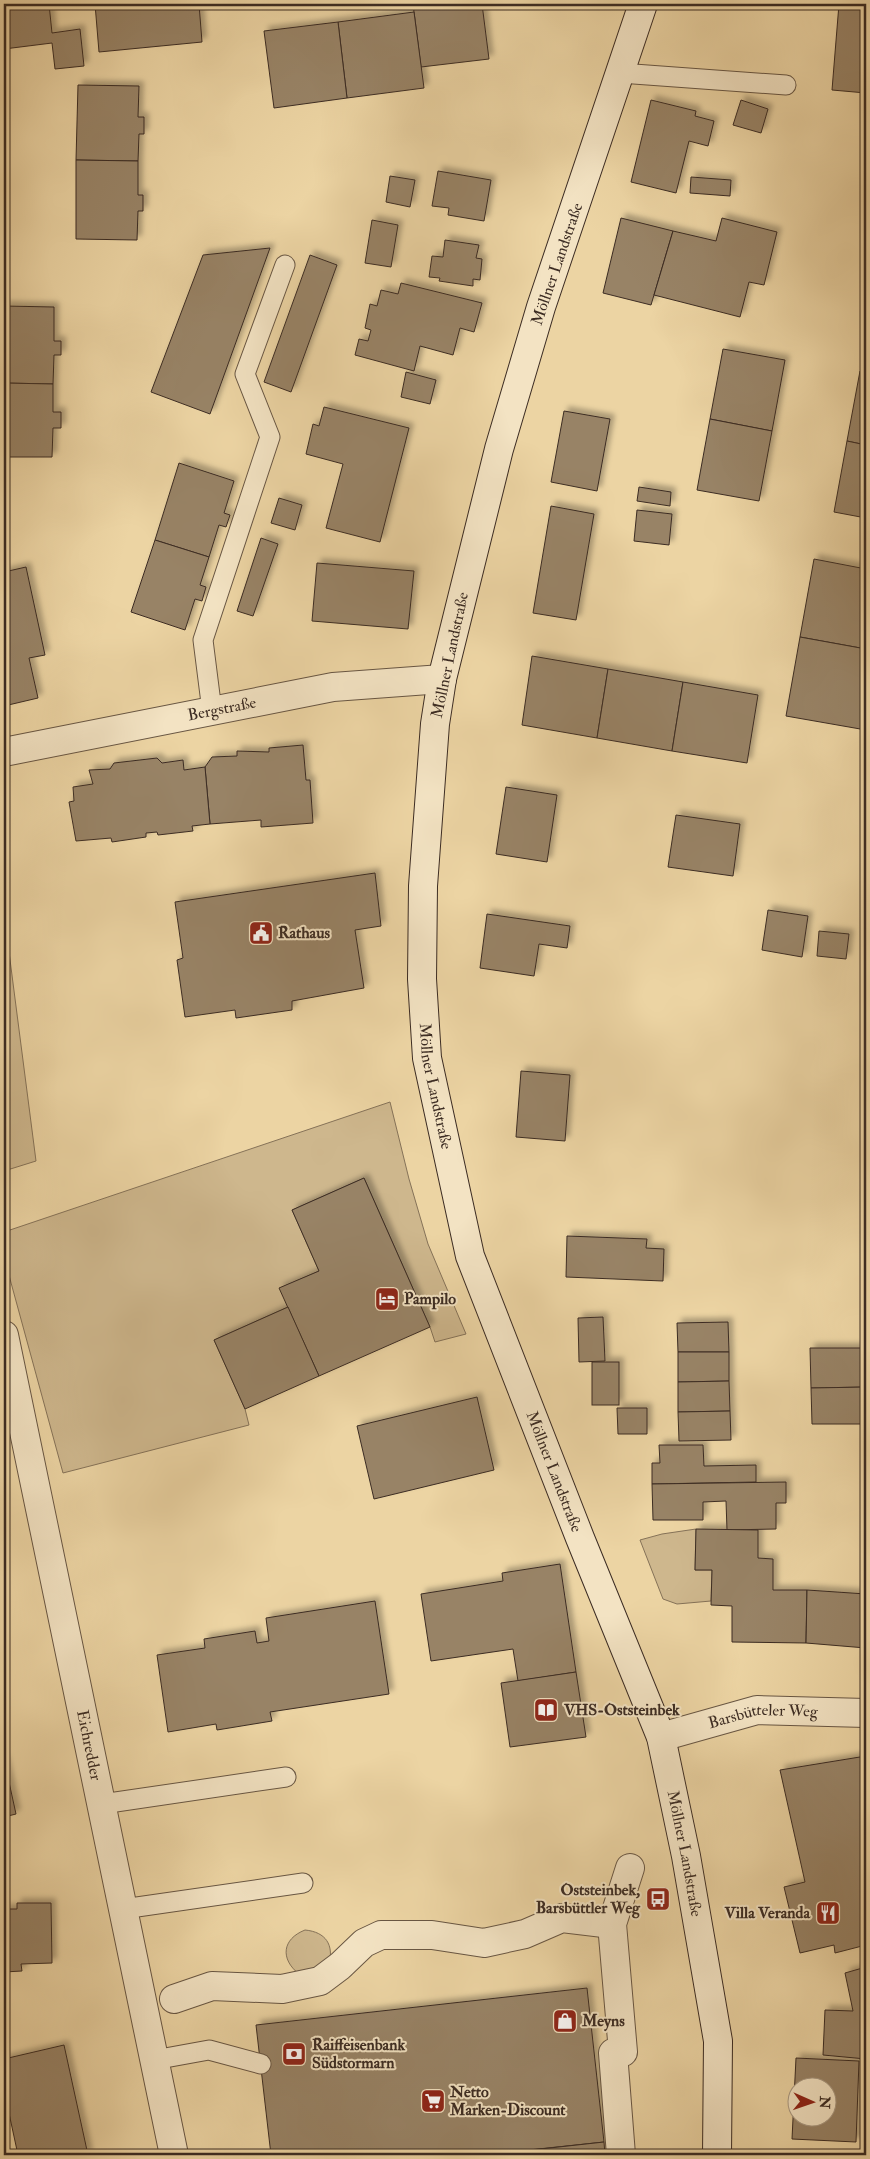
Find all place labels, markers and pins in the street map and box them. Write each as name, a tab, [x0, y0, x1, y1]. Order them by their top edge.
public building icon: Rathaus	[248, 920, 274, 946]
place label: Rathaus	[278, 923, 330, 943]
hotel icon: Pampilo	[374, 1286, 400, 1312]
place label: Pampilo	[404, 1289, 456, 1310]
library icon: VHS-Oststeinbek	[533, 1697, 559, 1723]
place label: VHS-Oststeinbek	[563, 1700, 680, 1720]
place label: Oststeinbek, Barsbüttler Weg	[536, 1880, 641, 1919]
bus stop icon: Oststeinbek, Barsbüttler Weg	[645, 1886, 671, 1912]
restaurant icon: Villa Veranda	[815, 1900, 841, 1926]
place label: Villa Veranda	[723, 1903, 810, 1923]
shop icon: Meyns	[552, 2008, 578, 2034]
place label: Meyns	[581, 2011, 625, 2032]
place label: Raiffeisenbank Südstormarn	[312, 2035, 405, 2073]
bank icon: Raiffeisenbank Südstormarn	[281, 2041, 307, 2067]
place label: Netto Marken-Discount	[449, 2082, 566, 2120]
supermarket icon: Netto Marken-Discount	[420, 2088, 446, 2114]

